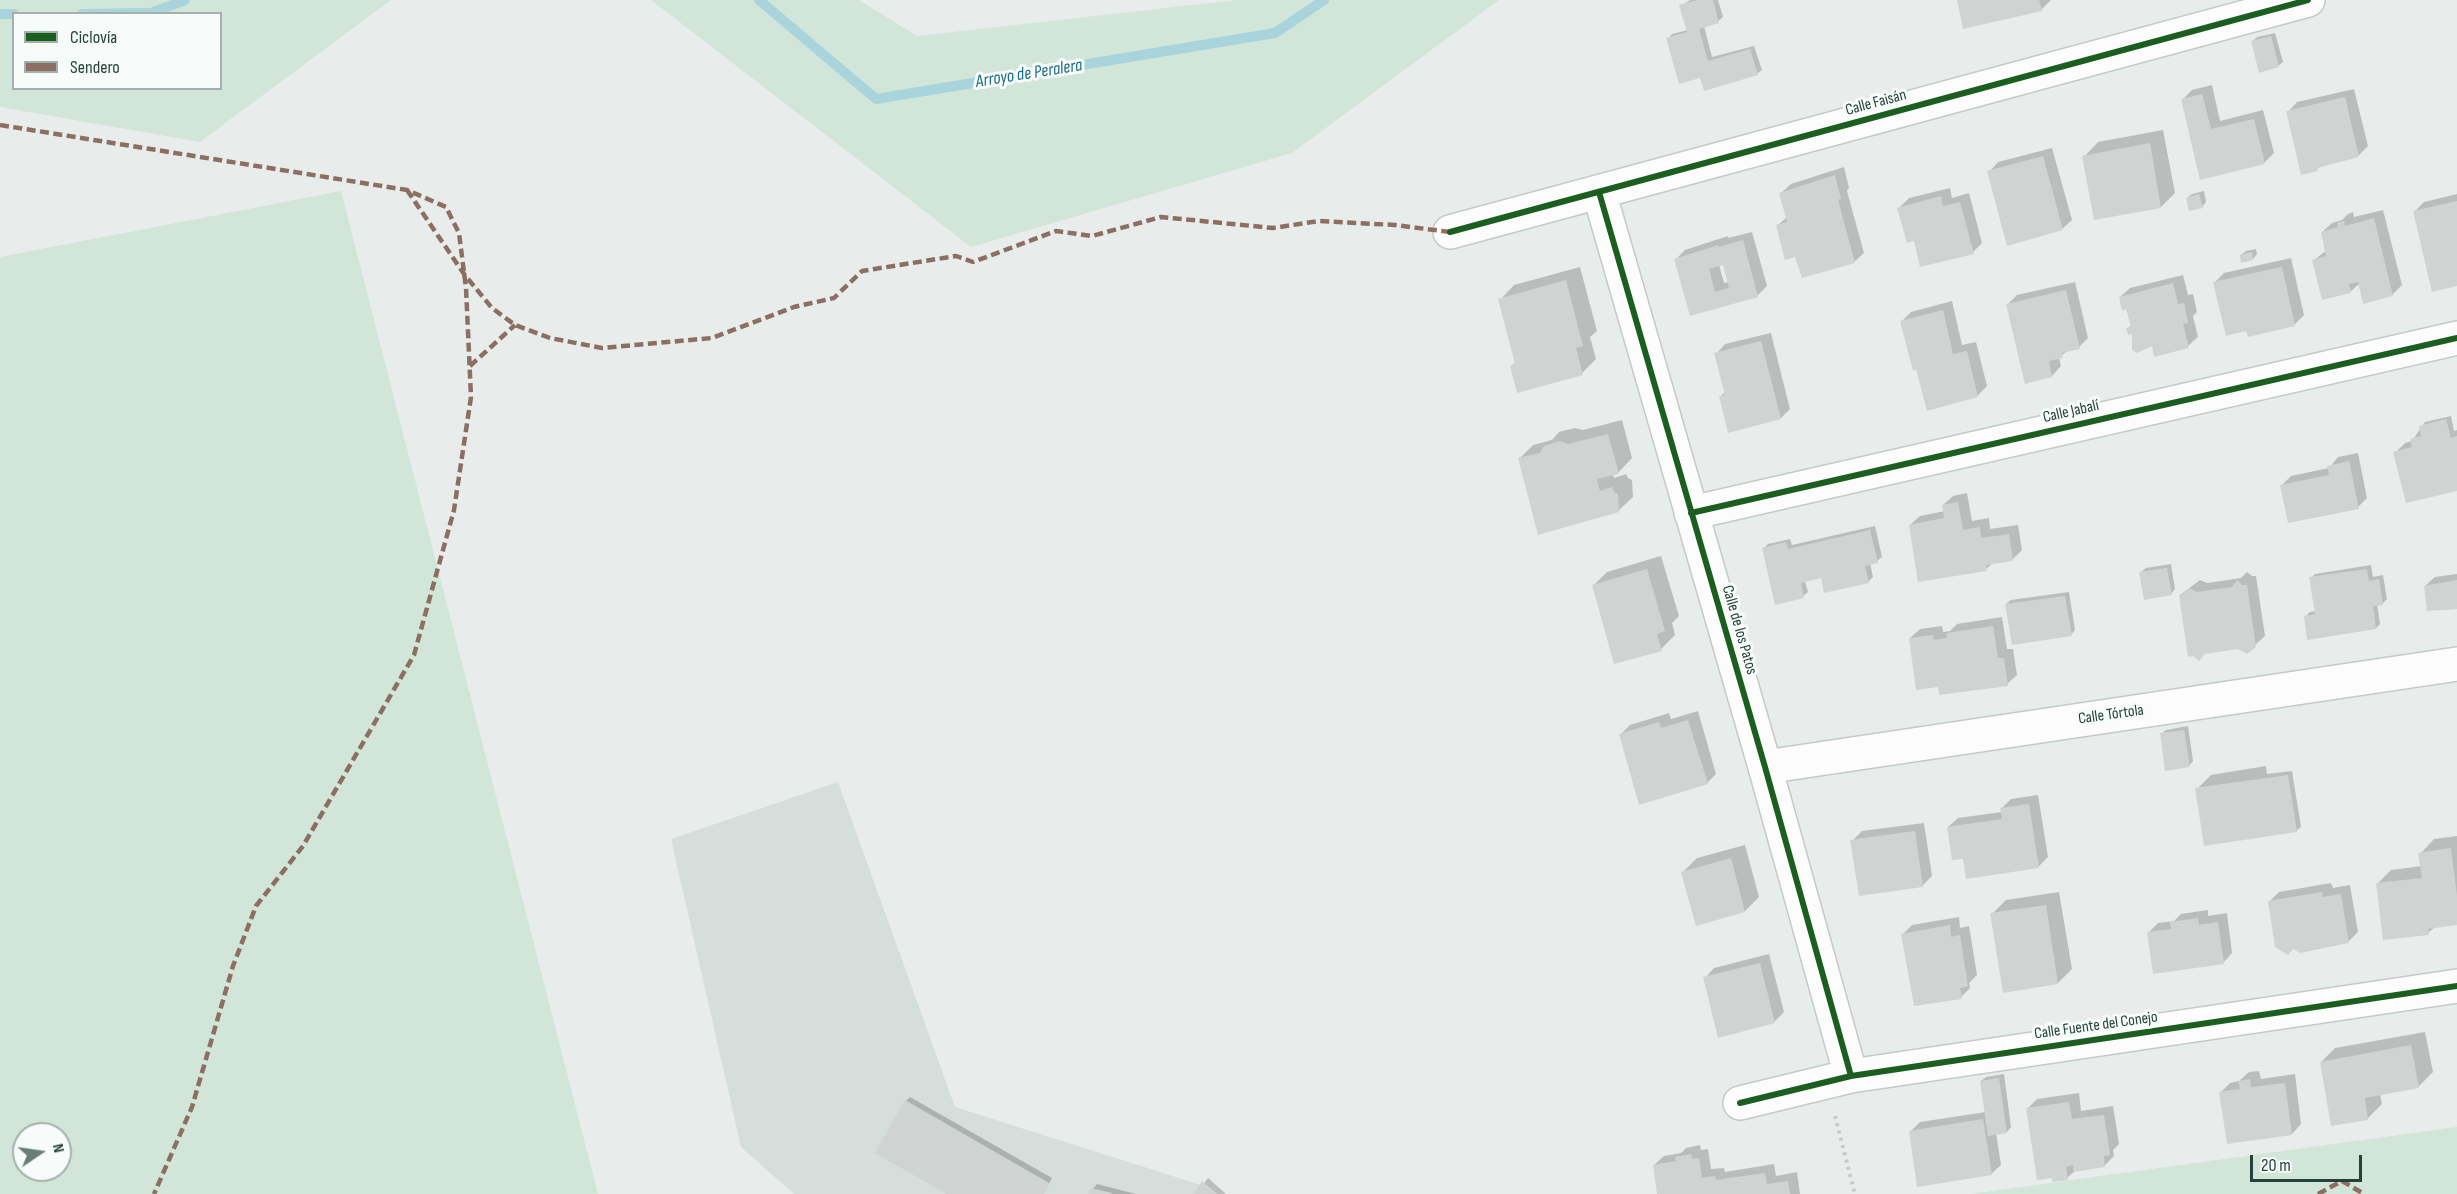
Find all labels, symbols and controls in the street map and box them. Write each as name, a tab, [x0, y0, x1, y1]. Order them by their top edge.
legend	[12, 12, 222, 90]
text: Ciclovía	[70, 27, 117, 48]
water label: Arroyo de Peralera	[974, 55, 1084, 93]
text: Sendero	[70, 57, 120, 78]
street label: Calle Faisán	[1843, 86, 1909, 120]
street label: Calle Jabalí	[2041, 396, 2101, 428]
street label: Calle de los Patos	[1717, 583, 1761, 677]
street label: Calle Tórtola	[2077, 701, 2145, 729]
street label: Calle Fuente del Conejo	[2033, 1008, 2159, 1044]
north arrow	[12, 1122, 72, 1182]
text: N	[48, 1142, 68, 1155]
scale bar	[2253, 1143, 2366, 1181]
text: 20 m	[2261, 1155, 2291, 1176]

